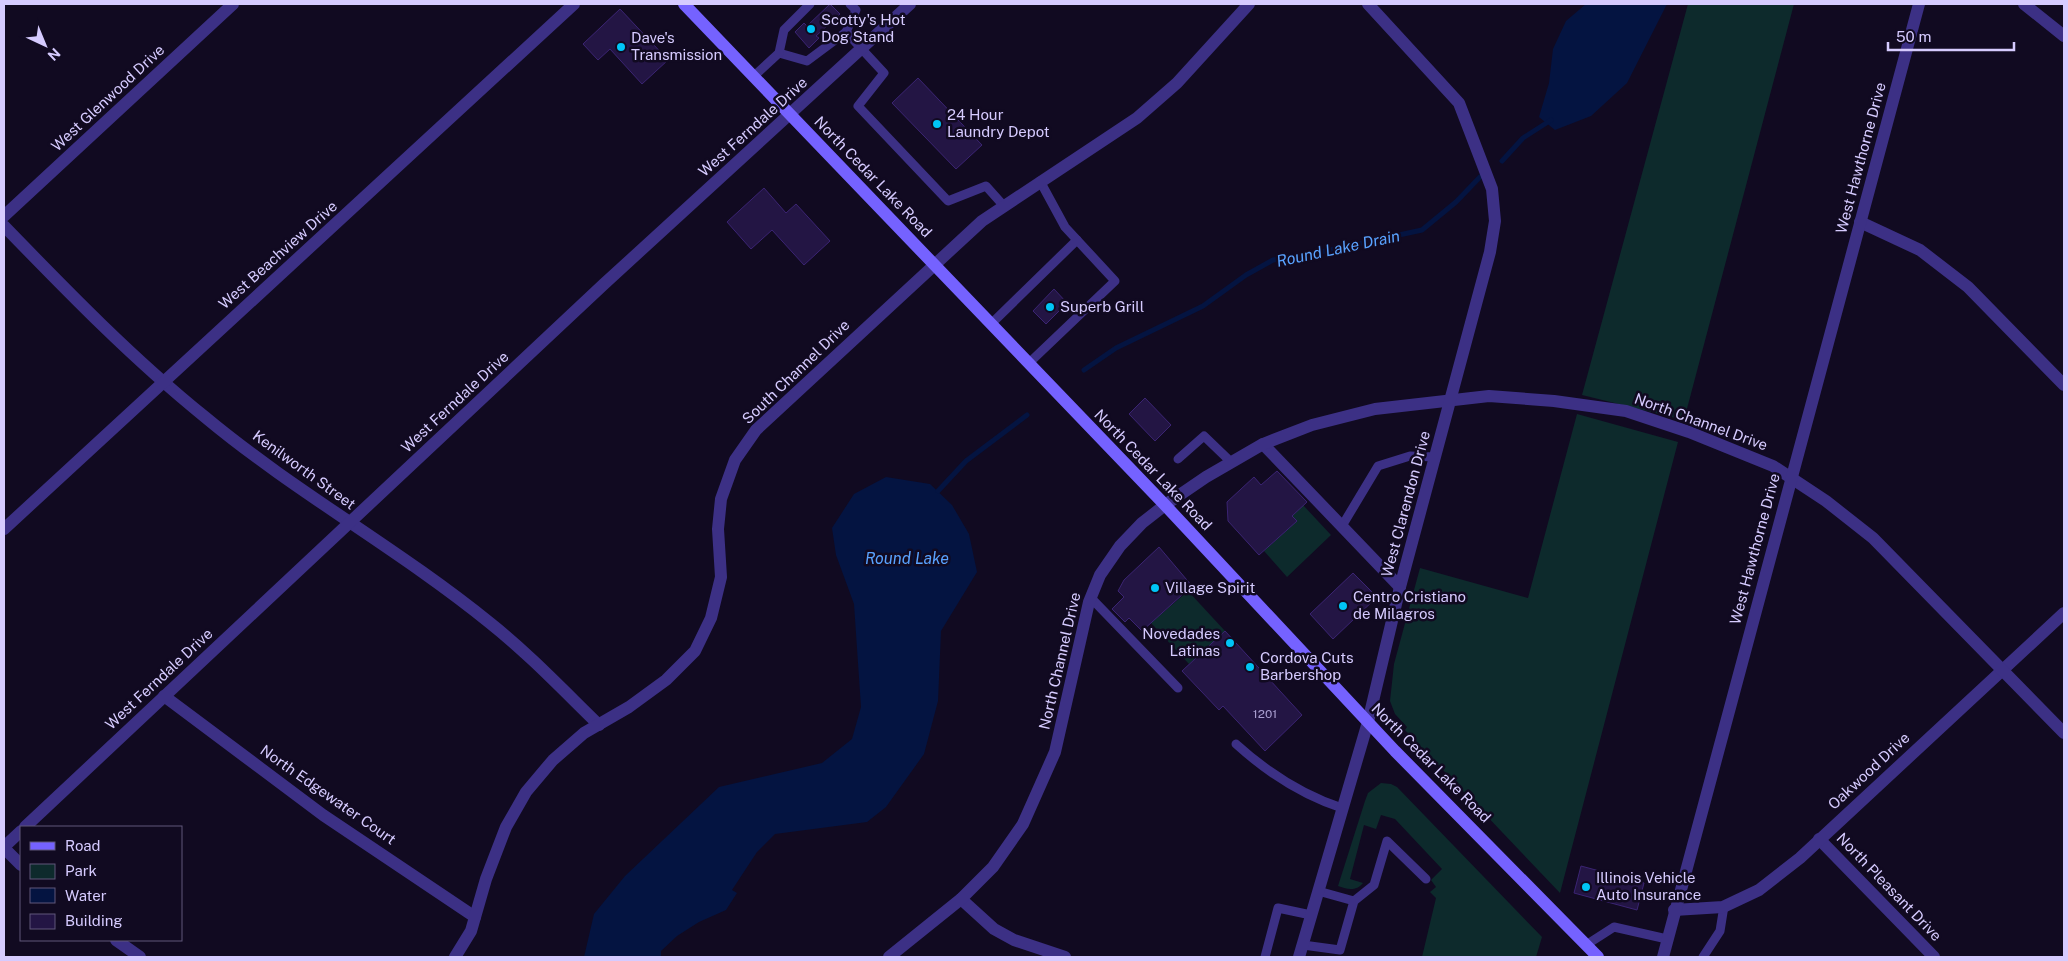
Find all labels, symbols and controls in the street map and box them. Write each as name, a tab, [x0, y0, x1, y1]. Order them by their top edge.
place label: Scotty's Hot Dog Stand	[821, 11, 906, 45]
north arrow	[20, 20, 70, 70]
scale bar	[1888, 20, 2014, 52]
marker: Scotty's Hot Dog Stand	[805, 23, 817, 35]
text: 50 m	[1896, 28, 1931, 45]
place label: Dave's Transmission	[631, 29, 722, 63]
street label: West Glenwood Drive	[48, 41, 168, 154]
marker: Dave's Transmission	[615, 41, 627, 53]
text: N	[45, 45, 64, 64]
street label: West Ferndale Drive	[695, 73, 810, 180]
street label: West Hawthorne Drive	[1832, 81, 1889, 235]
place label: 24 Hour Laundry Depot	[947, 106, 1050, 140]
street label: North Cedar Lake Road	[811, 113, 936, 241]
marker: 24 Hour Laundry Depot	[931, 118, 943, 130]
street label: West Beachview Drive	[215, 197, 340, 312]
water label: Round Lake Drain	[1275, 226, 1402, 271]
place label: Superb Grill	[1060, 298, 1144, 315]
marker: Superb Grill	[1044, 301, 1056, 313]
street label: South Channel Drive	[739, 316, 853, 427]
street label: West Ferndale Drive	[398, 348, 512, 456]
street label: North Channel Drive	[1632, 389, 1770, 454]
street label: North Cedar Lake Road	[1091, 406, 1216, 534]
street label: Kenilworth Street	[250, 427, 359, 513]
street label: West Clarendon Drive	[1378, 429, 1433, 579]
street label: West Hawthorne Drive	[1726, 472, 1783, 626]
water label: Round Lake	[865, 549, 949, 568]
place label: Village Spirit	[1165, 579, 1255, 596]
marker: Village Spirit	[1149, 582, 1161, 594]
place label: Centro Cristiano de Milagros	[1353, 588, 1466, 622]
street label: North Channel Drive	[1035, 590, 1084, 731]
marker: Centro Cristiano de Milagros	[1337, 600, 1349, 612]
street label: West Ferndale Drive	[102, 625, 216, 733]
place label: Novedades Latinas	[1142, 625, 1220, 659]
marker: Novedades Latinas	[1224, 637, 1236, 649]
place label: Cordova Cuts Barbershop	[1260, 649, 1354, 683]
marker: Cordova Cuts Barbershop	[1244, 661, 1256, 673]
street label: North Cedar Lake Road	[1368, 700, 1494, 826]
house number: 1201	[1253, 707, 1277, 721]
street label: Oakwood Drive	[1825, 729, 1913, 813]
street label: North Edgewater Court	[257, 741, 399, 848]
legend	[20, 826, 182, 941]
street label: North Pleasant Drive	[1833, 829, 1945, 944]
text: Road	[65, 837, 101, 854]
text: Park	[65, 862, 97, 879]
place label: Illinois Vehicle Auto Insurance	[1596, 869, 1701, 903]
marker: Illinois Vehicle Auto Insurance	[1580, 881, 1592, 893]
text: Water	[65, 887, 107, 904]
text: Building	[65, 912, 123, 929]

